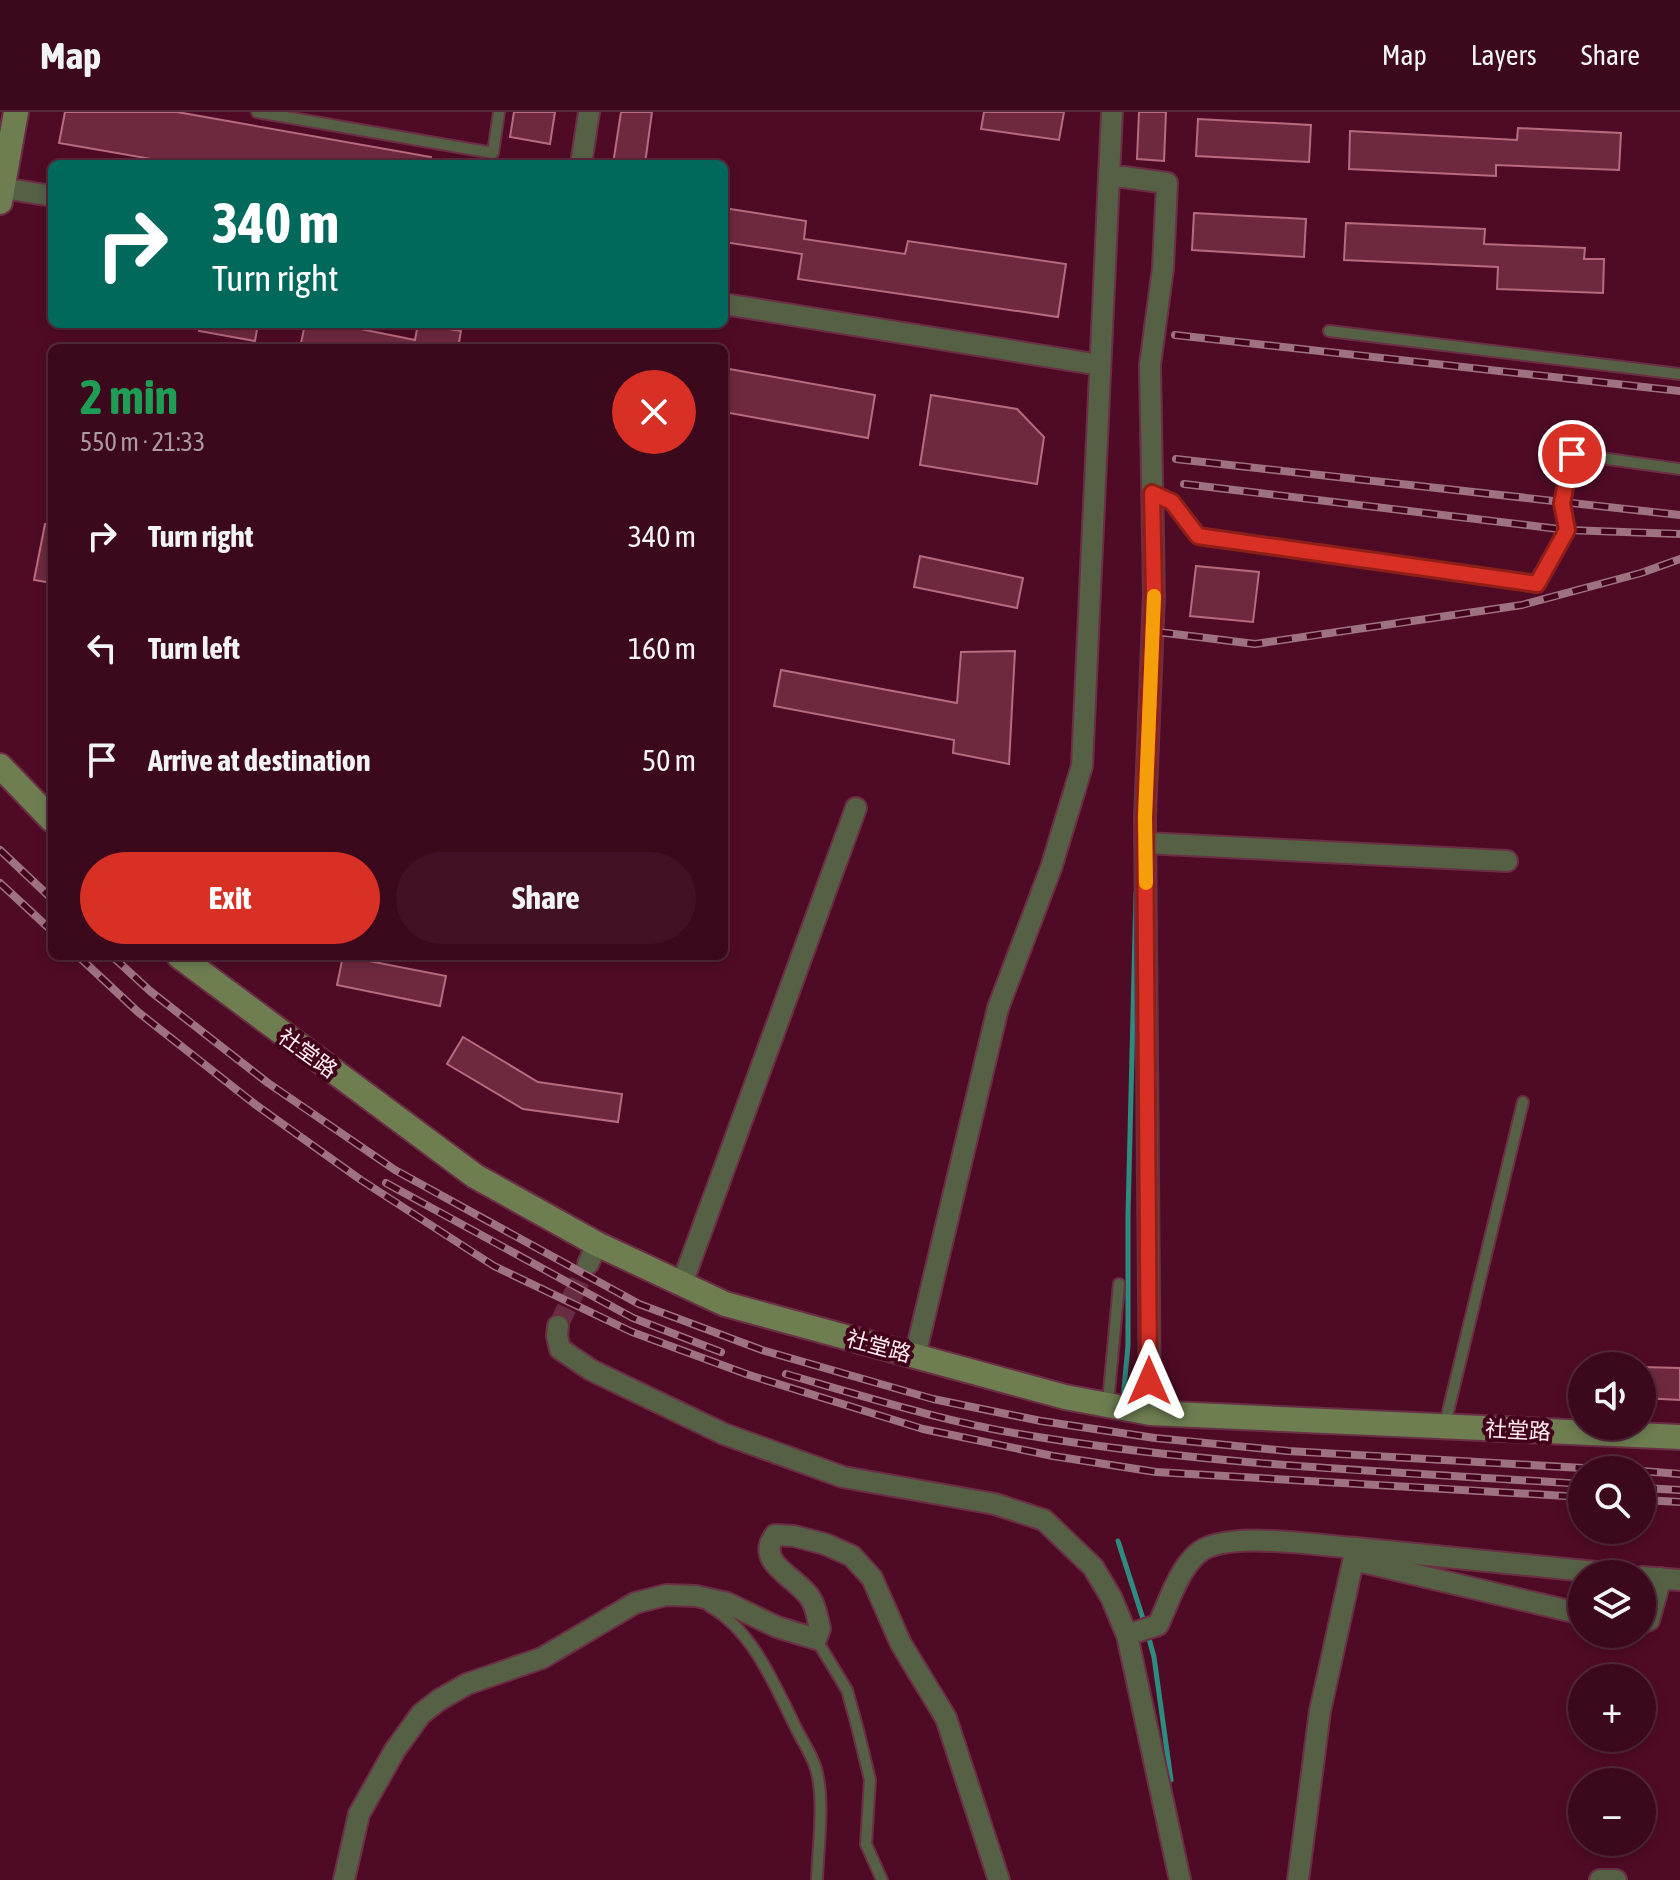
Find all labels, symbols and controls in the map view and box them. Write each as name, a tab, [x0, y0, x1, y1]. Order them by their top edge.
text: Map	[40, 34, 101, 77]
text: Map	[1382, 39, 1427, 71]
text: Layers	[1471, 39, 1537, 71]
text: Share	[1581, 39, 1640, 71]
text: 340 m	[212, 191, 339, 255]
icon: right	[80, 192, 184, 296]
text: Turn right	[212, 257, 339, 299]
text: 2 min	[80, 369, 178, 424]
button: close	[612, 370, 696, 454]
pin	[1538, 420, 1606, 488]
text: 550 m · 21:33	[80, 427, 205, 457]
icon: arrive	[1550, 432, 1594, 476]
icon: right	[80, 514, 124, 558]
text: Turn right	[148, 519, 254, 553]
text: 340 m	[628, 519, 696, 553]
icon: left	[80, 626, 124, 670]
text: Turn left	[148, 631, 240, 665]
text: 160 m	[628, 631, 696, 665]
icon: arrive	[80, 738, 124, 782]
text: Arrive at destination	[148, 743, 370, 777]
text: 50 m	[642, 743, 696, 777]
button: Exit	[80, 852, 380, 944]
button: Share	[396, 852, 696, 944]
street label: 社堂路	[274, 1023, 342, 1083]
street label: 社堂路	[844, 1325, 914, 1367]
position arrow	[1107, 1339, 1191, 1423]
map controls	[1568, 1352, 1656, 1856]
button: sound	[1568, 1352, 1656, 1440]
street label: 社堂路	[1484, 1415, 1552, 1445]
button: search	[1568, 1456, 1656, 1544]
button: layers	[1568, 1560, 1656, 1648]
button: +	[1568, 1664, 1656, 1752]
button: −	[1568, 1768, 1656, 1856]

